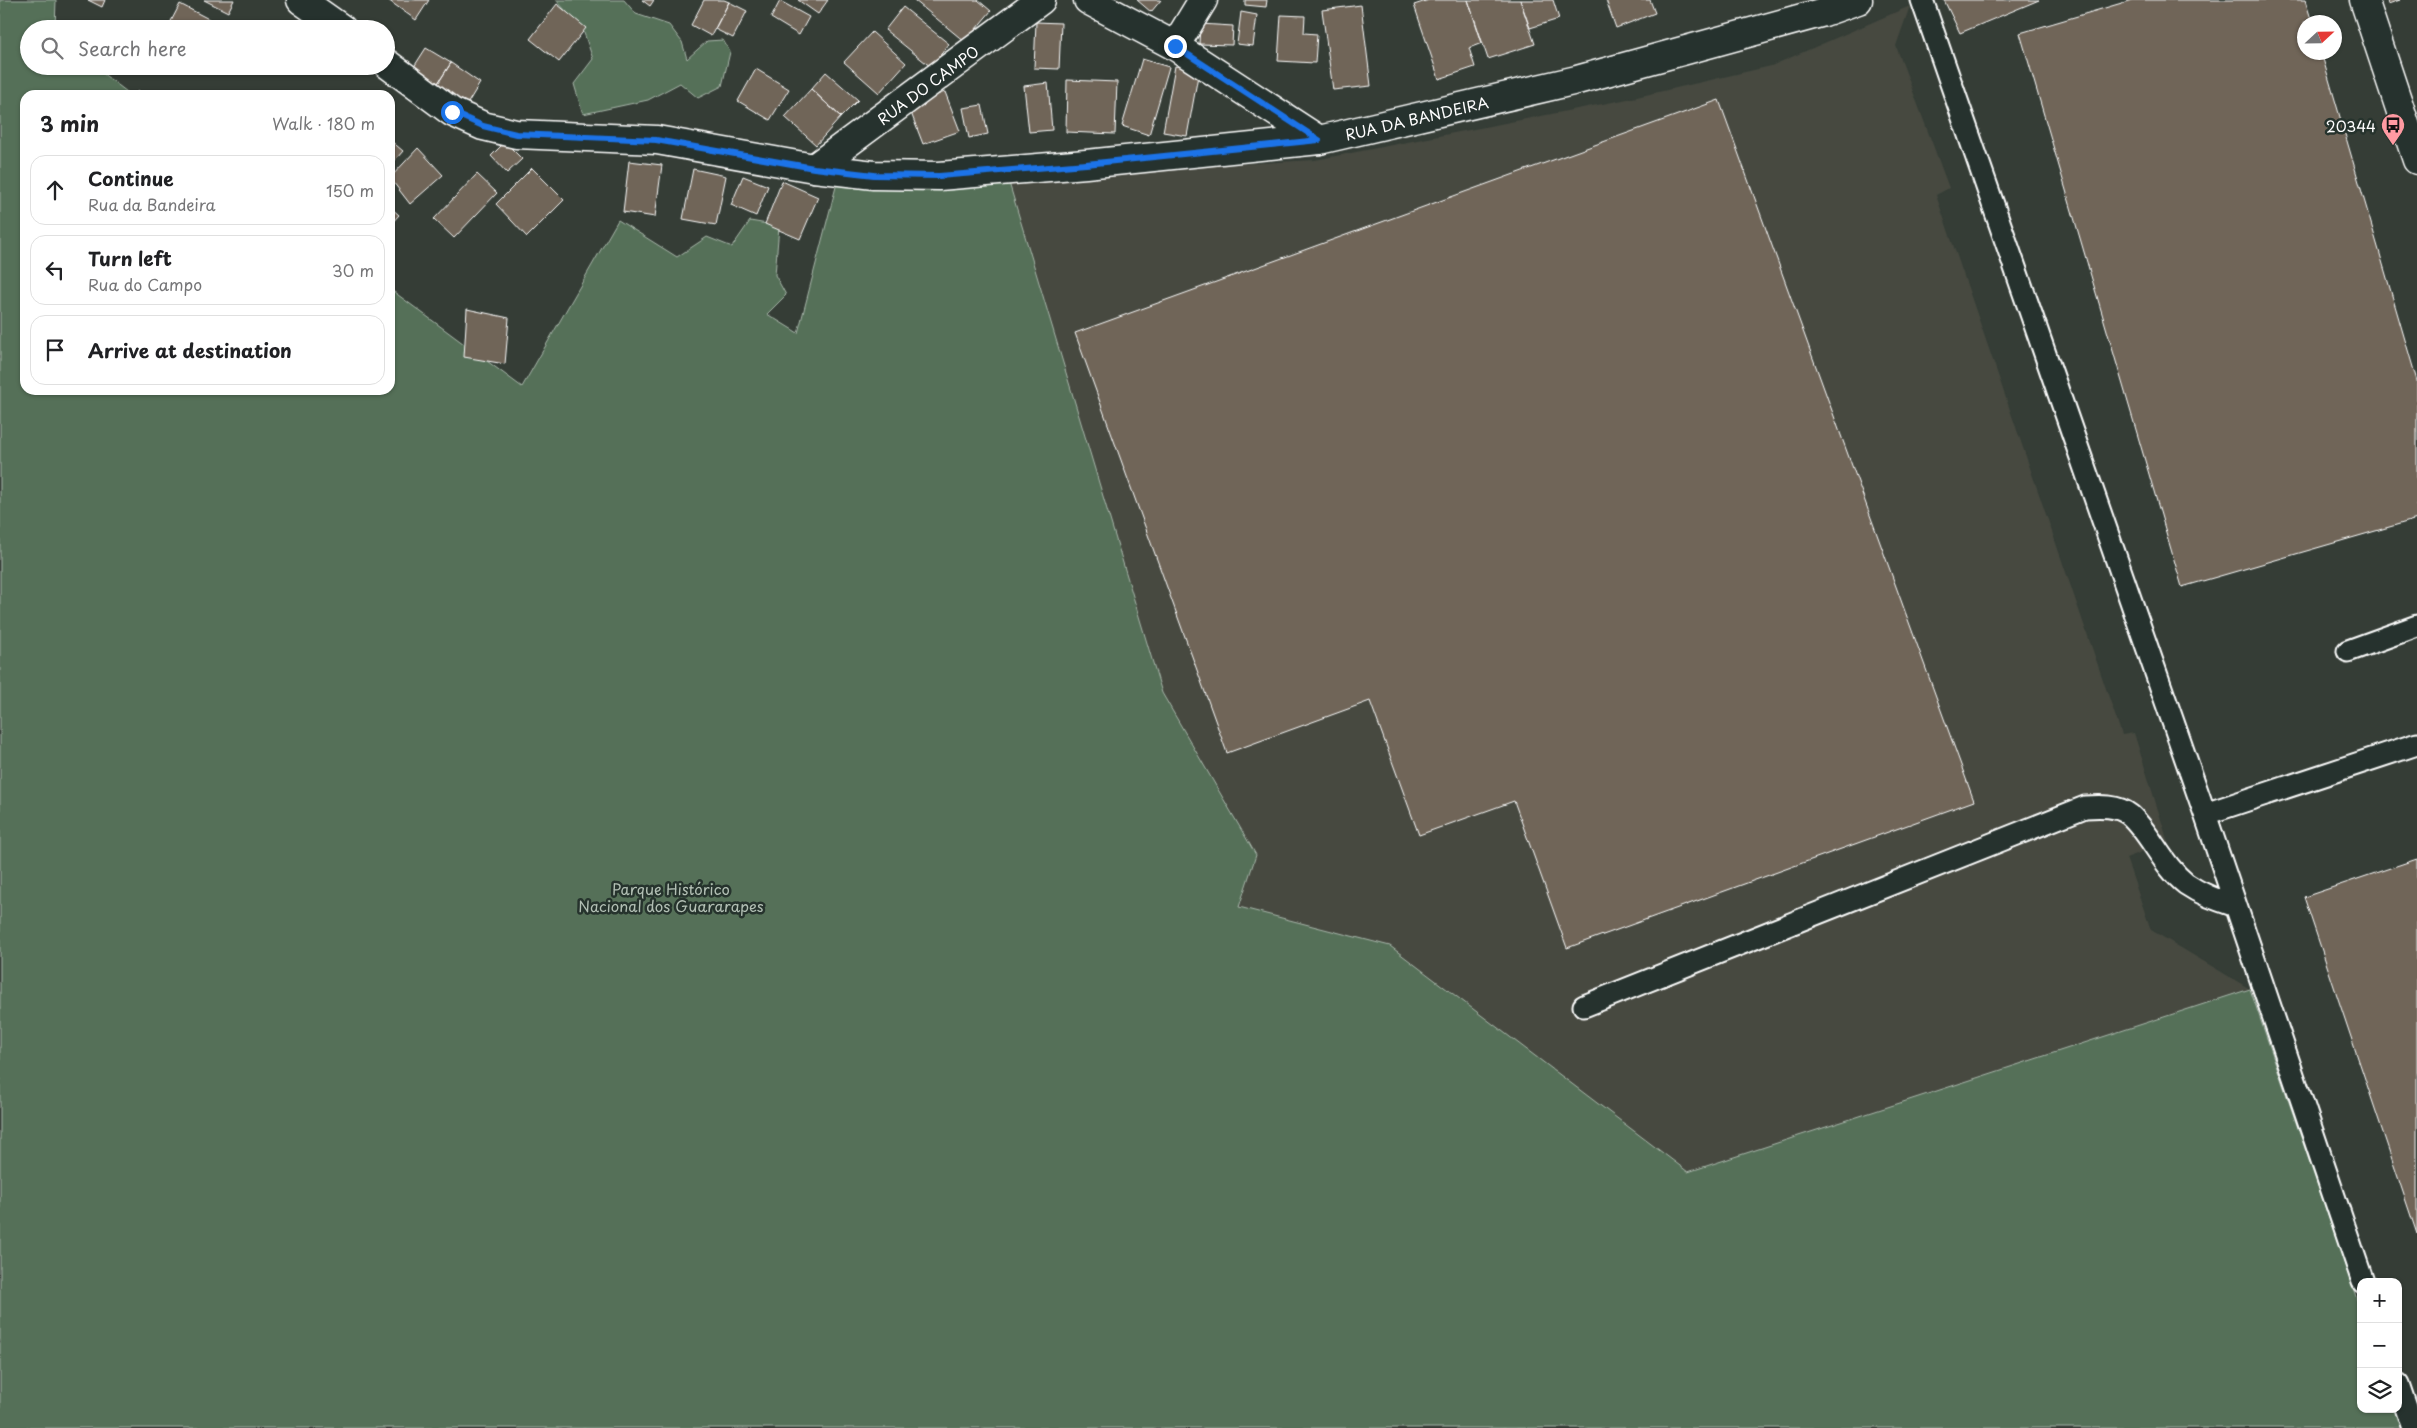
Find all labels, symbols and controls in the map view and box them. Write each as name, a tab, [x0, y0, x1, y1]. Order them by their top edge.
north arrow	[2297, 15, 2342, 60]
search box	[20, 20, 395, 75]
icon: search	[38, 34, 66, 62]
text: Search here	[78, 34, 187, 62]
route end	[1164, 35, 1187, 58]
street label: RUA DO CAMPO	[872, 39, 983, 129]
street label: RUA DA BANDEIRA	[1343, 90, 1490, 145]
route start	[441, 101, 464, 124]
text: 3 min	[40, 107, 99, 139]
text: Walk · 180 m	[272, 111, 375, 135]
bus stop icon: 20344	[2380, 112, 2406, 146]
place label: 20344	[2326, 114, 2376, 137]
text: Continue	[88, 164, 174, 192]
icon: ahead	[41, 176, 69, 204]
text: 150 m	[326, 178, 374, 202]
text: Rua da Bandeira	[88, 192, 216, 216]
text: Turn left	[88, 244, 172, 272]
icon: left	[41, 256, 69, 284]
text: 30 m	[332, 258, 374, 282]
text: Rua do Campo	[88, 272, 202, 296]
icon: arrive	[41, 336, 69, 364]
text: Arrive at destination	[88, 336, 292, 364]
park label: Parque Histórico Nacional dos Guararapes	[578, 877, 764, 917]
map controls	[2357, 1278, 2402, 1413]
button: +	[2357, 1278, 2402, 1323]
button: −	[2357, 1323, 2402, 1368]
button: layers	[2357, 1368, 2402, 1413]

